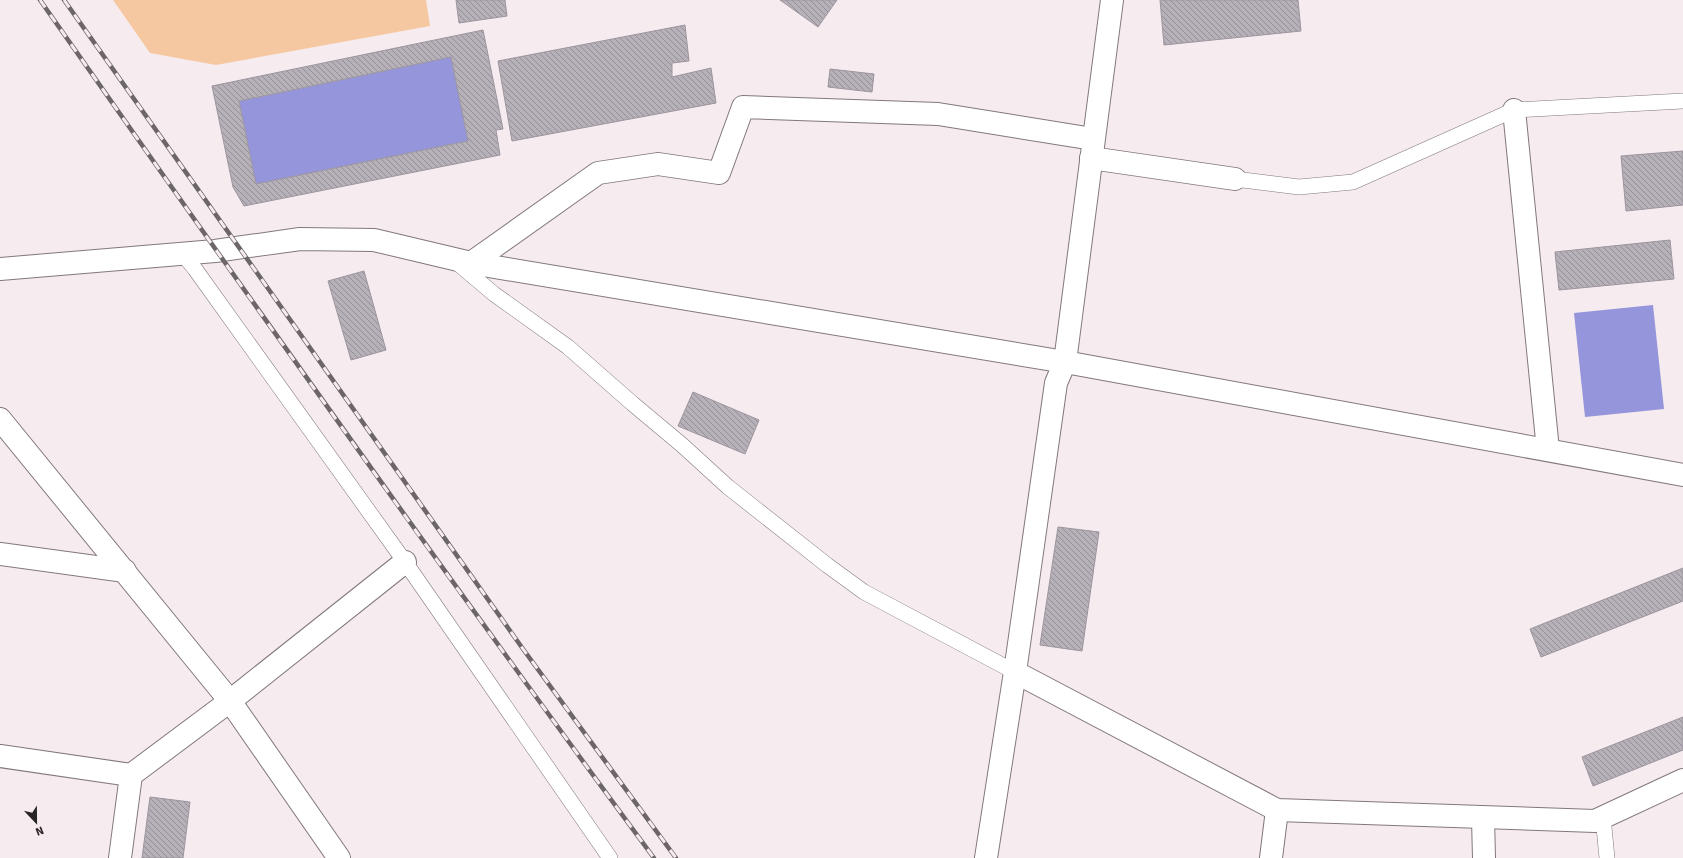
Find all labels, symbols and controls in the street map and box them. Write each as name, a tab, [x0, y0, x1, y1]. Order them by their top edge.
north arrow	[16, 802, 56, 842]
text: N	[34, 823, 46, 838]

